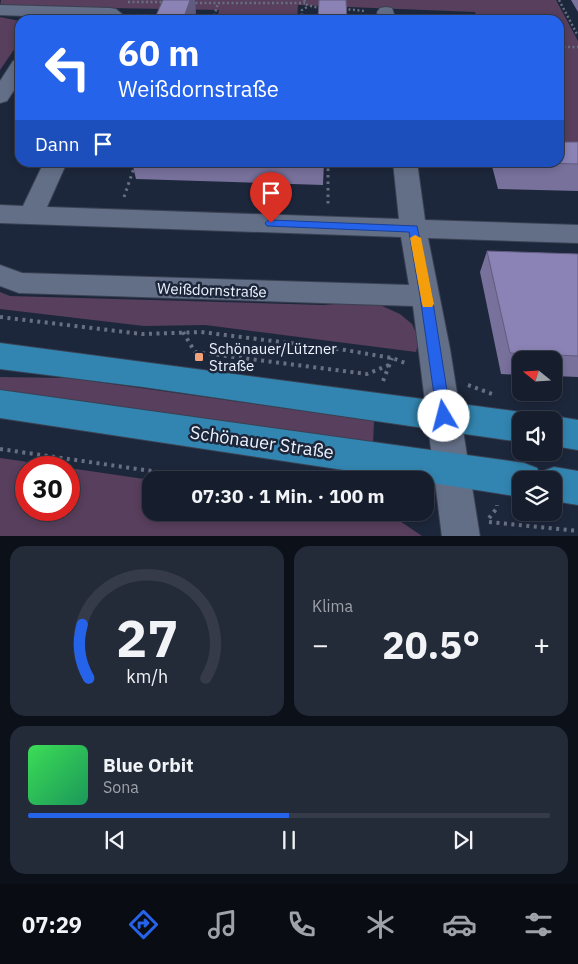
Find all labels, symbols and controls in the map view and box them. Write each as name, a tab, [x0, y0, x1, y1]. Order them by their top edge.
text: 60 m	[118, 30, 200, 76]
icon: left	[35, 35, 100, 100]
text: Weißdornstraße	[118, 74, 279, 103]
icon: arrive	[89, 130, 117, 158]
text: Dann	[35, 132, 79, 156]
pin	[250, 172, 292, 223]
icon: arrive	[257, 179, 285, 207]
street label: Weißdornstraße	[157, 279, 267, 301]
place label: Schönauer/Lützner Straße	[209, 339, 337, 375]
marker: Schönauer/Lützner Straße	[193, 351, 205, 363]
north arrow	[512, 351, 562, 401]
map controls	[512, 351, 562, 521]
position arrow	[417, 389, 469, 441]
button: sound	[512, 411, 562, 461]
street label: Schönauer Straße	[189, 421, 335, 463]
speed limit sign: 30	[15, 456, 80, 521]
button: layers	[512, 471, 562, 521]
text: 07:30 · 1 Min. · 100 m	[191, 484, 385, 508]
text: Klima	[312, 596, 353, 616]
text: 27	[116, 604, 178, 671]
text: 20.5°	[382, 620, 480, 669]
text: −	[312, 626, 329, 663]
text: +	[533, 626, 550, 663]
text: km/h	[126, 665, 168, 688]
text: Blue Orbit	[103, 753, 193, 777]
text: Sona	[103, 777, 139, 797]
icon: previous	[101, 826, 129, 854]
icon: pause	[275, 826, 303, 854]
icon: next	[449, 826, 477, 854]
icon: directions	[126, 907, 161, 942]
icon: music	[205, 907, 240, 942]
icon: phone	[284, 907, 319, 942]
icon: climate	[363, 907, 398, 942]
icon: car	[442, 907, 477, 942]
icon: filters	[521, 907, 556, 942]
text: 07:29	[22, 910, 82, 939]

